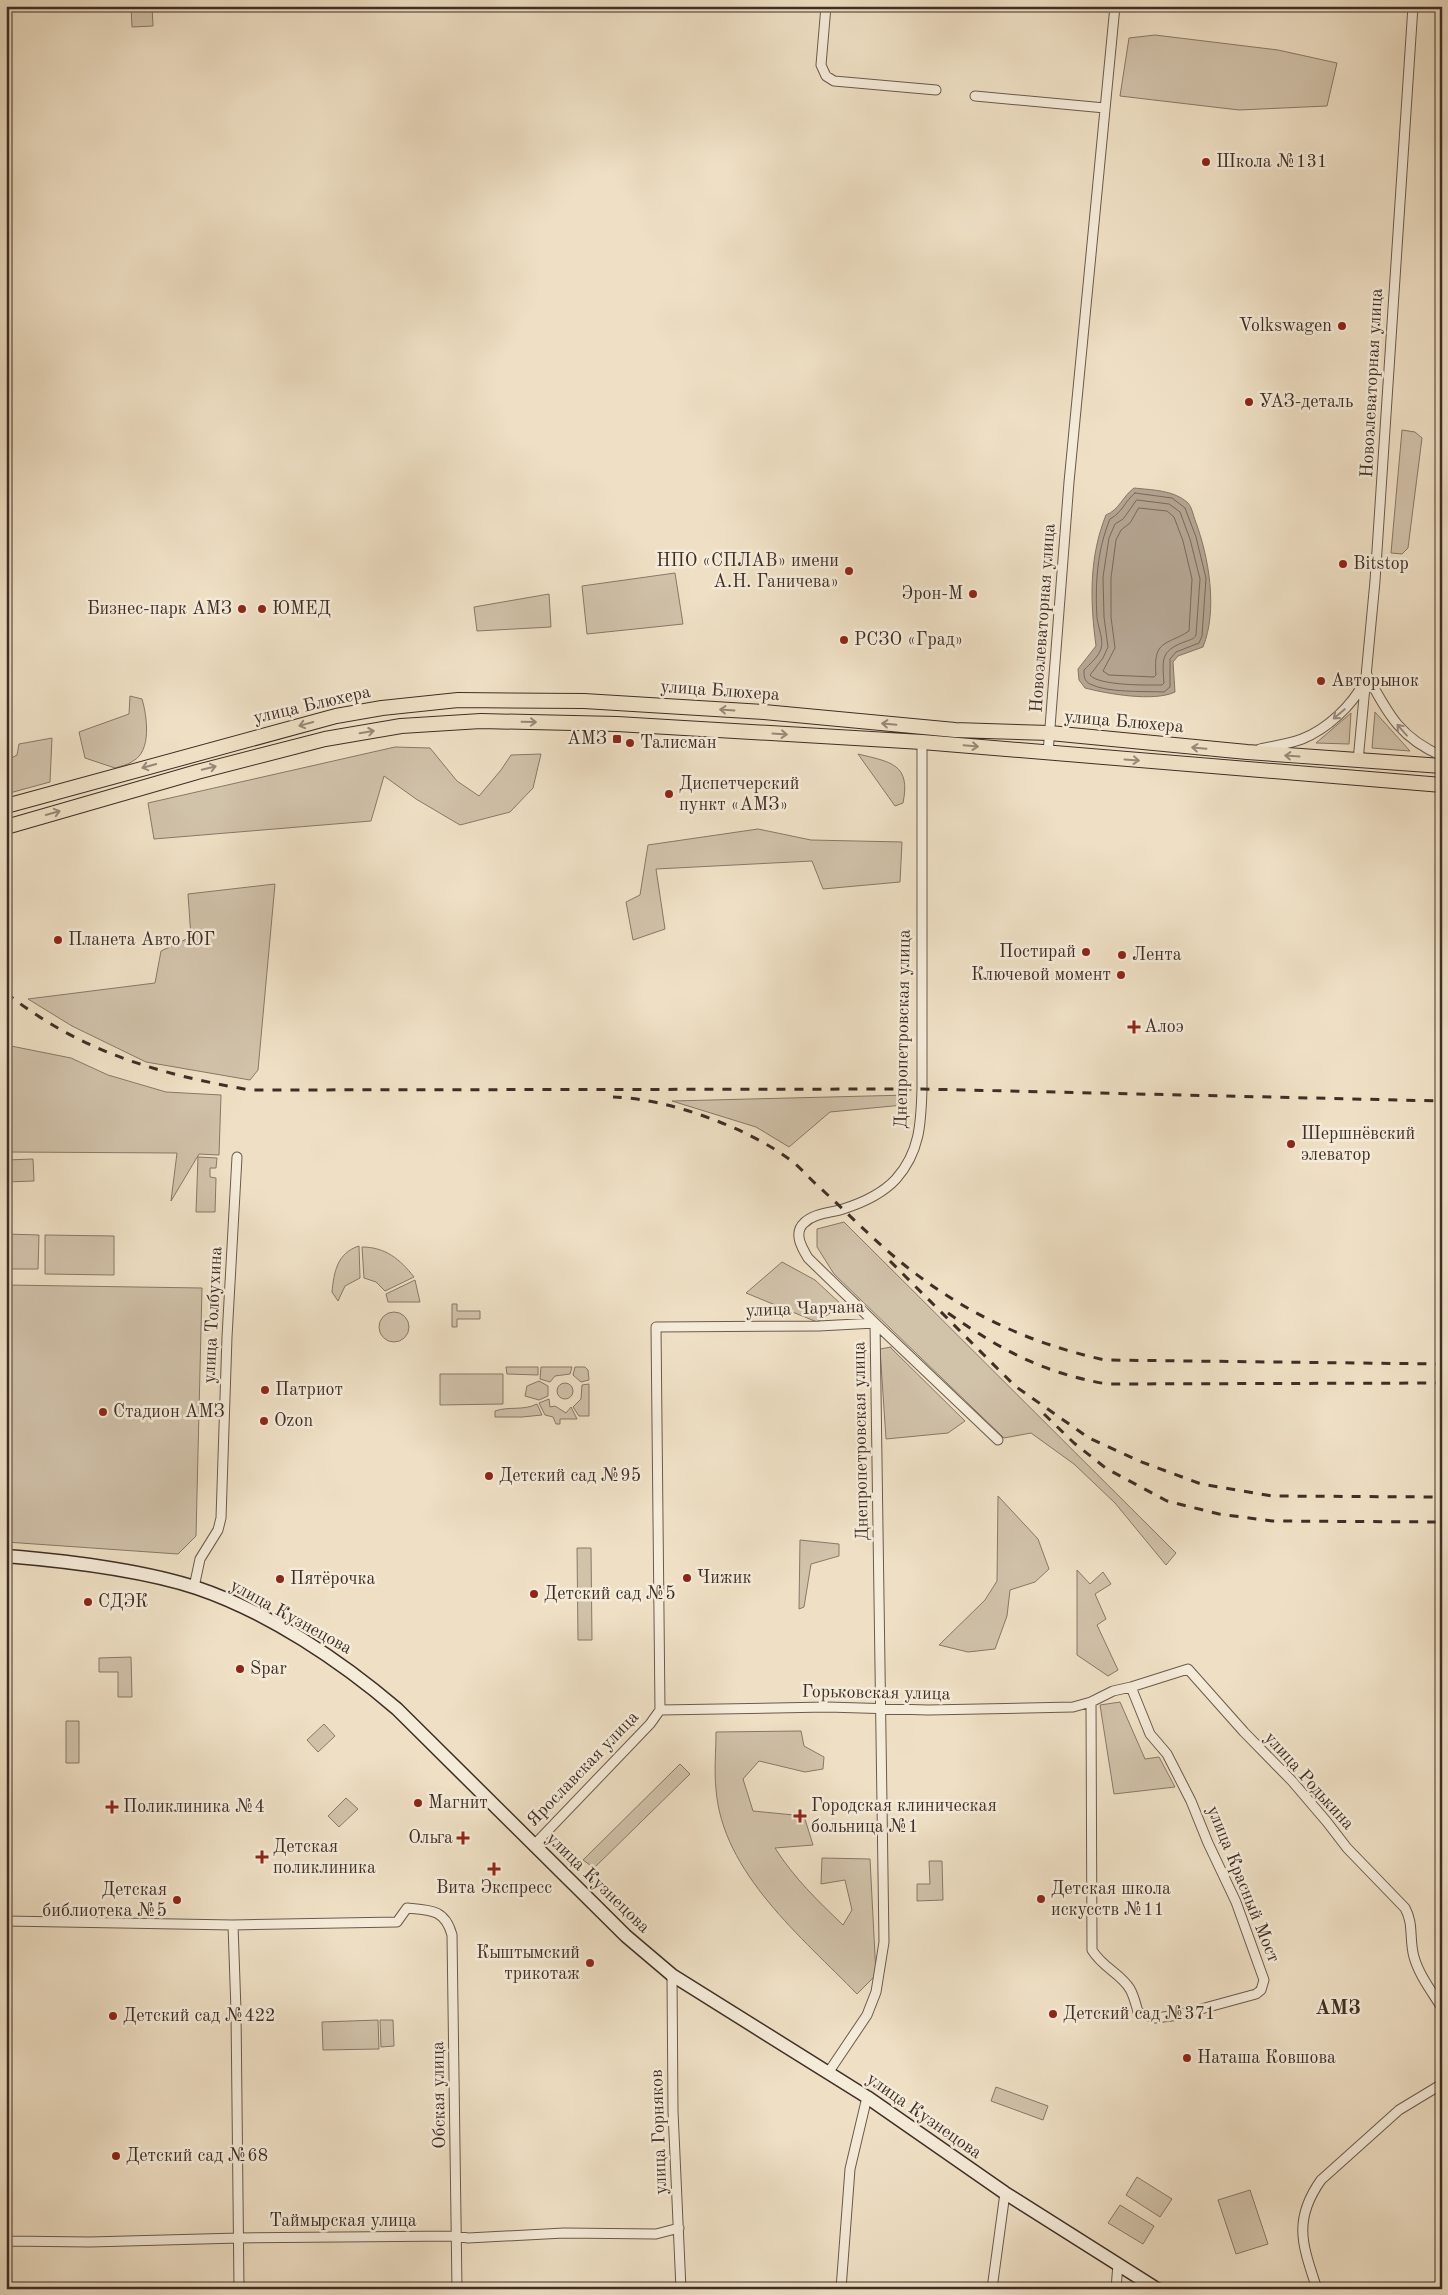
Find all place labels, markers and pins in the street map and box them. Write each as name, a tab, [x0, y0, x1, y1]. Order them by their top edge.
place label: Школа №131	[1216, 153, 1327, 171]
marker: Школа №131	[1200, 156, 1212, 168]
place label: Volkswagen	[1239, 317, 1332, 335]
marker: Volkswagen	[1336, 320, 1348, 332]
place label: УАЗ-деталь	[1259, 393, 1353, 411]
marker: УАЗ-деталь	[1243, 396, 1255, 408]
place label: НПО «СПЛАВ» имени А.Н. Ганичева»	[656, 552, 839, 591]
place label: Bitstop	[1353, 555, 1409, 573]
marker: Bitstop	[1337, 558, 1349, 570]
marker: НПО «СПЛАВ» имени А.Н. Ганичева»	[843, 565, 855, 577]
place label: Эрон-М	[902, 585, 963, 603]
marker: Эрон-М	[967, 588, 979, 600]
place label: Бизнес-парк АМЗ	[87, 600, 232, 618]
place label: ЮМЕД	[272, 600, 331, 618]
marker: Бизнес-парк АМЗ	[236, 603, 248, 615]
marker: ЮМЕД	[256, 603, 268, 615]
place label: РСЗО «Град»	[854, 631, 963, 649]
marker: РСЗО «Град»	[838, 634, 850, 646]
place label: Авторынок	[1331, 672, 1419, 690]
marker: Авторынок	[1315, 675, 1327, 687]
place label: АМЗ	[567, 730, 607, 748]
marker: АМЗ	[611, 733, 623, 745]
place label: Талисман	[640, 734, 717, 752]
marker: Талисман	[624, 737, 636, 749]
place label: Диспетчерский пункт «АМЗ»	[679, 775, 799, 814]
marker: Диспетчерский пункт «АМЗ»	[663, 788, 675, 800]
place label: Планета Авто ЮГ	[68, 931, 215, 949]
marker: Планета Авто ЮГ	[52, 934, 64, 946]
place label: Постирай	[999, 943, 1076, 961]
marker: Постирай	[1080, 946, 1092, 958]
place label: Лента	[1132, 946, 1182, 964]
marker: Лента	[1116, 949, 1128, 961]
place label: Ключевой момент	[971, 966, 1111, 984]
marker: Ключевой момент	[1115, 969, 1127, 981]
place label: Алоэ	[1144, 1018, 1184, 1036]
marker: Алоэ	[1128, 1021, 1140, 1033]
place label: Шершнёвский элеватор	[1301, 1125, 1415, 1164]
marker: Шершнёвский элеватор	[1285, 1138, 1297, 1150]
place label: Патриот	[275, 1381, 343, 1399]
marker: Патриот	[259, 1384, 271, 1396]
place label: Стадион АМЗ	[113, 1403, 225, 1421]
marker: Стадион АМЗ	[97, 1406, 109, 1418]
place label: Ozon	[274, 1412, 313, 1430]
marker: Ozon	[258, 1415, 270, 1427]
place label: Детский сад №95	[499, 1467, 641, 1485]
marker: Детский сад №95	[483, 1470, 495, 1482]
place label: Чижик	[697, 1569, 752, 1587]
place label: Пятёрочка	[290, 1570, 376, 1588]
marker: Чижик	[681, 1572, 693, 1584]
marker: Пятёрочка	[274, 1573, 286, 1585]
place label: Детский сад №5	[544, 1585, 676, 1603]
marker: Детский сад №5	[528, 1588, 540, 1600]
place label: СДЭК	[98, 1593, 148, 1611]
marker: СДЭК	[82, 1596, 94, 1608]
place label: Spar	[250, 1660, 287, 1678]
marker: Spar	[234, 1663, 246, 1675]
place label: Магнит	[428, 1794, 488, 1812]
marker: Магнит	[412, 1797, 424, 1809]
place label: Городская клиническая больница №1	[811, 1797, 997, 1836]
place label: Поликлиника №4	[123, 1798, 265, 1816]
marker: Поликлиника №4	[105, 1800, 119, 1814]
marker: Городская клиническая больница №1	[793, 1809, 807, 1823]
place label: Ольга	[408, 1829, 453, 1847]
marker: Ольга	[457, 1832, 469, 1844]
place label: Детская поликлиника	[273, 1838, 376, 1877]
marker: Детская поликлиника	[255, 1850, 269, 1864]
marker: Вита Экспресс	[488, 1863, 500, 1875]
place label: Вита Экспресс	[436, 1879, 552, 1897]
place label: Детская школа искусств №11	[1051, 1880, 1171, 1919]
place label: Детская библиотека №5	[42, 1881, 167, 1920]
marker: Детская школа искусств №11	[1035, 1893, 1047, 1905]
marker: Детская библиотека №5	[171, 1894, 183, 1906]
place label: Кыштымский трикотаж	[476, 1944, 580, 1983]
marker: Кыштымский трикотаж	[584, 1957, 596, 1969]
place label: Детский сад №371	[1063, 2005, 1216, 2023]
place label: Детский сад №422	[123, 2007, 276, 2025]
marker: Детский сад №371	[1047, 2008, 1059, 2020]
marker: Детский сад №422	[107, 2010, 119, 2022]
place label: Наташа Ковшова	[1197, 2049, 1336, 2067]
marker: Наташа Ковшова	[1181, 2052, 1193, 2064]
place label: Детский сад №68	[126, 2147, 268, 2165]
marker: Детский сад №68	[110, 2150, 122, 2162]

